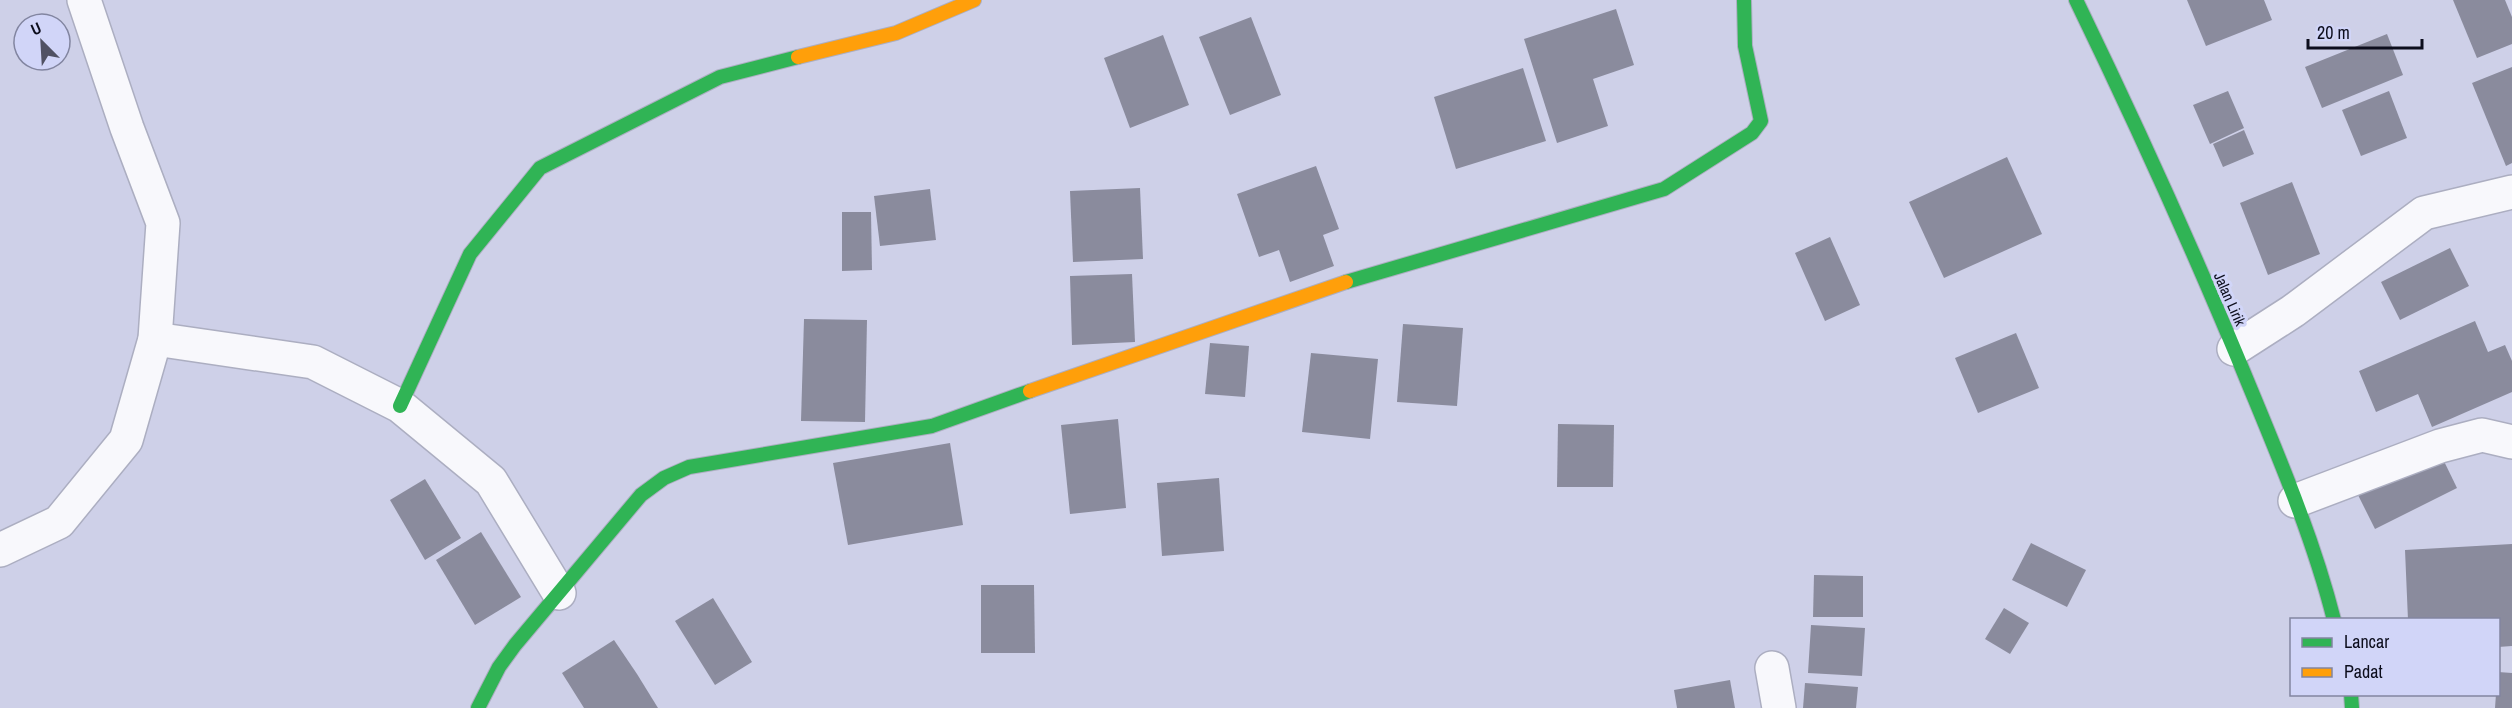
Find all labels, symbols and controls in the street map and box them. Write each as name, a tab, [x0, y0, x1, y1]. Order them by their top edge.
north arrow	[12, 12, 72, 72]
scale bar	[2308, 12, 2422, 50]
text: U	[27, 16, 45, 40]
text: 20 m	[2317, 20, 2350, 45]
street label: Jalan Lirik	[2209, 269, 2251, 330]
legend	[2290, 618, 2500, 696]
text: Lancar	[2344, 629, 2389, 654]
text: Padat	[2344, 659, 2383, 684]

